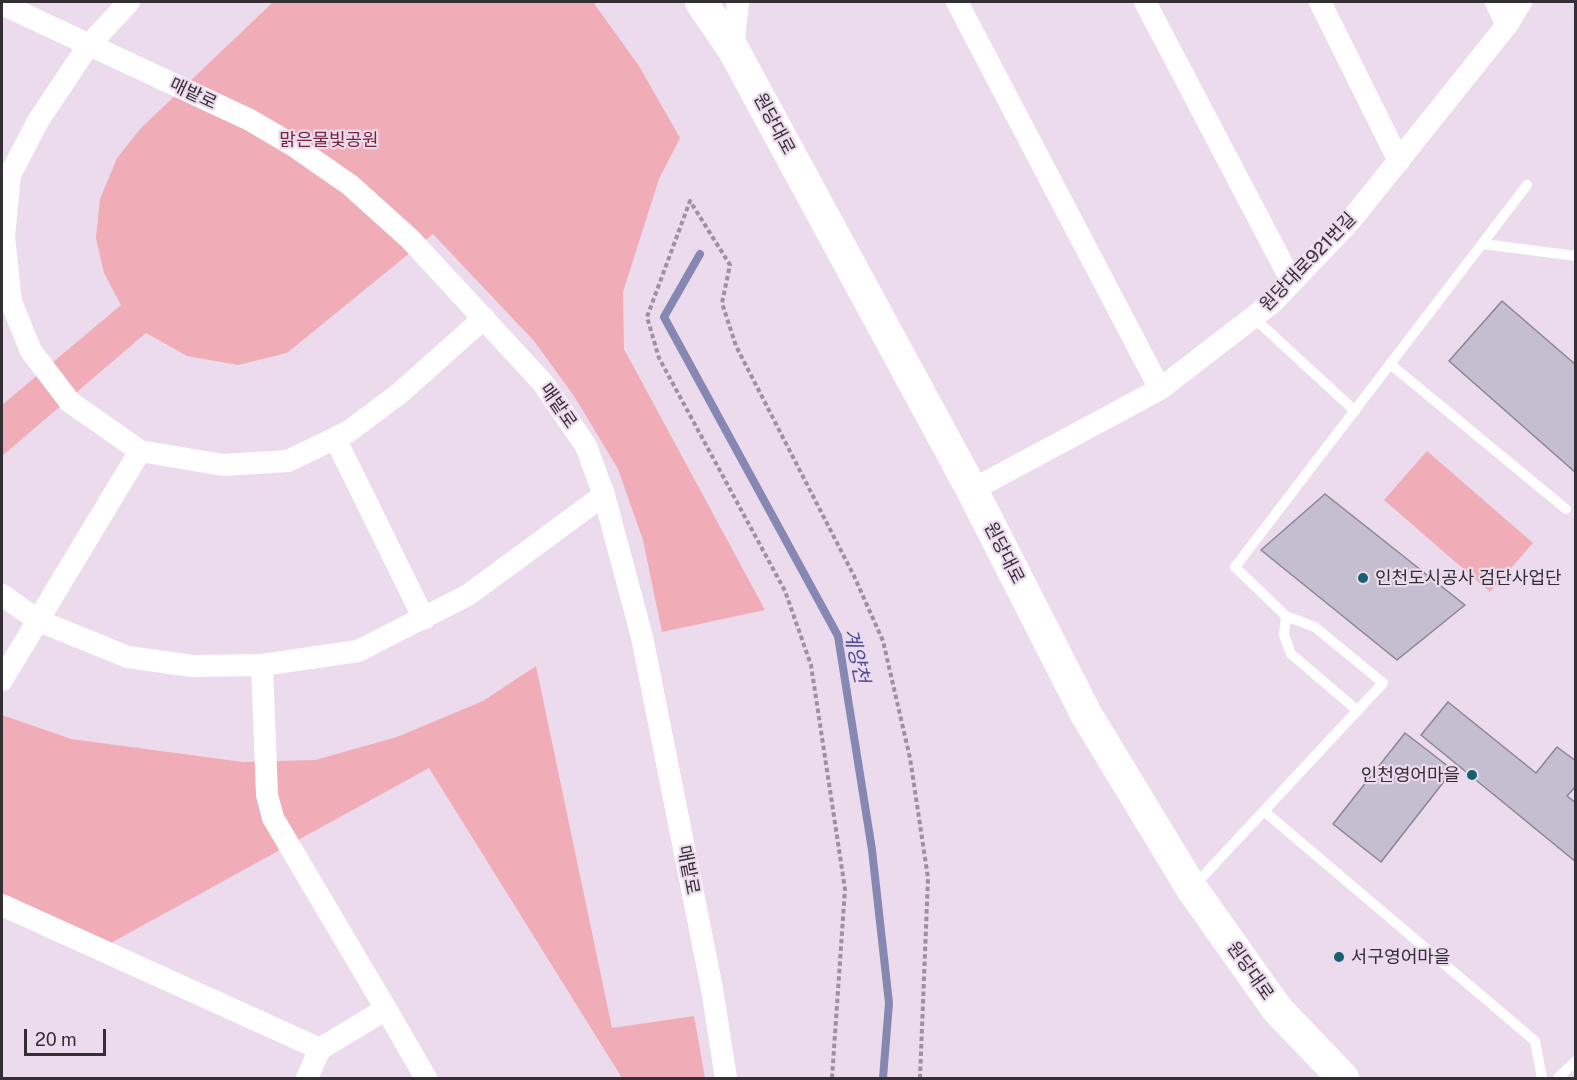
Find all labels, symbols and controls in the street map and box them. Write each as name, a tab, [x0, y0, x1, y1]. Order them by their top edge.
street label: 매밭로	[166, 74, 220, 114]
street label: 원당대로	[749, 90, 799, 158]
park label: 맑은물빛공원	[279, 129, 379, 151]
street label: 원당대로921번길	[1256, 208, 1360, 316]
street label: 매밭로	[535, 379, 581, 433]
street label: 원당대로	[979, 519, 1029, 587]
place label: 인천도시공사 검단사업단	[1375, 567, 1562, 589]
marker: 인천도시공사 검단사업단	[1356, 571, 1370, 585]
water label: 계양천	[838, 626, 874, 686]
place label: 인천영어마을	[1361, 764, 1460, 786]
marker: 인천영어마을	[1465, 768, 1479, 782]
street label: 매밭로	[673, 844, 703, 896]
street label: 원당대로	[1222, 938, 1278, 1004]
place label: 서구영어마을	[1351, 946, 1450, 968]
marker: 서구영어마을	[1332, 950, 1346, 964]
scale bar	[27, 1017, 110, 1055]
text: 20 m	[35, 1029, 77, 1050]

